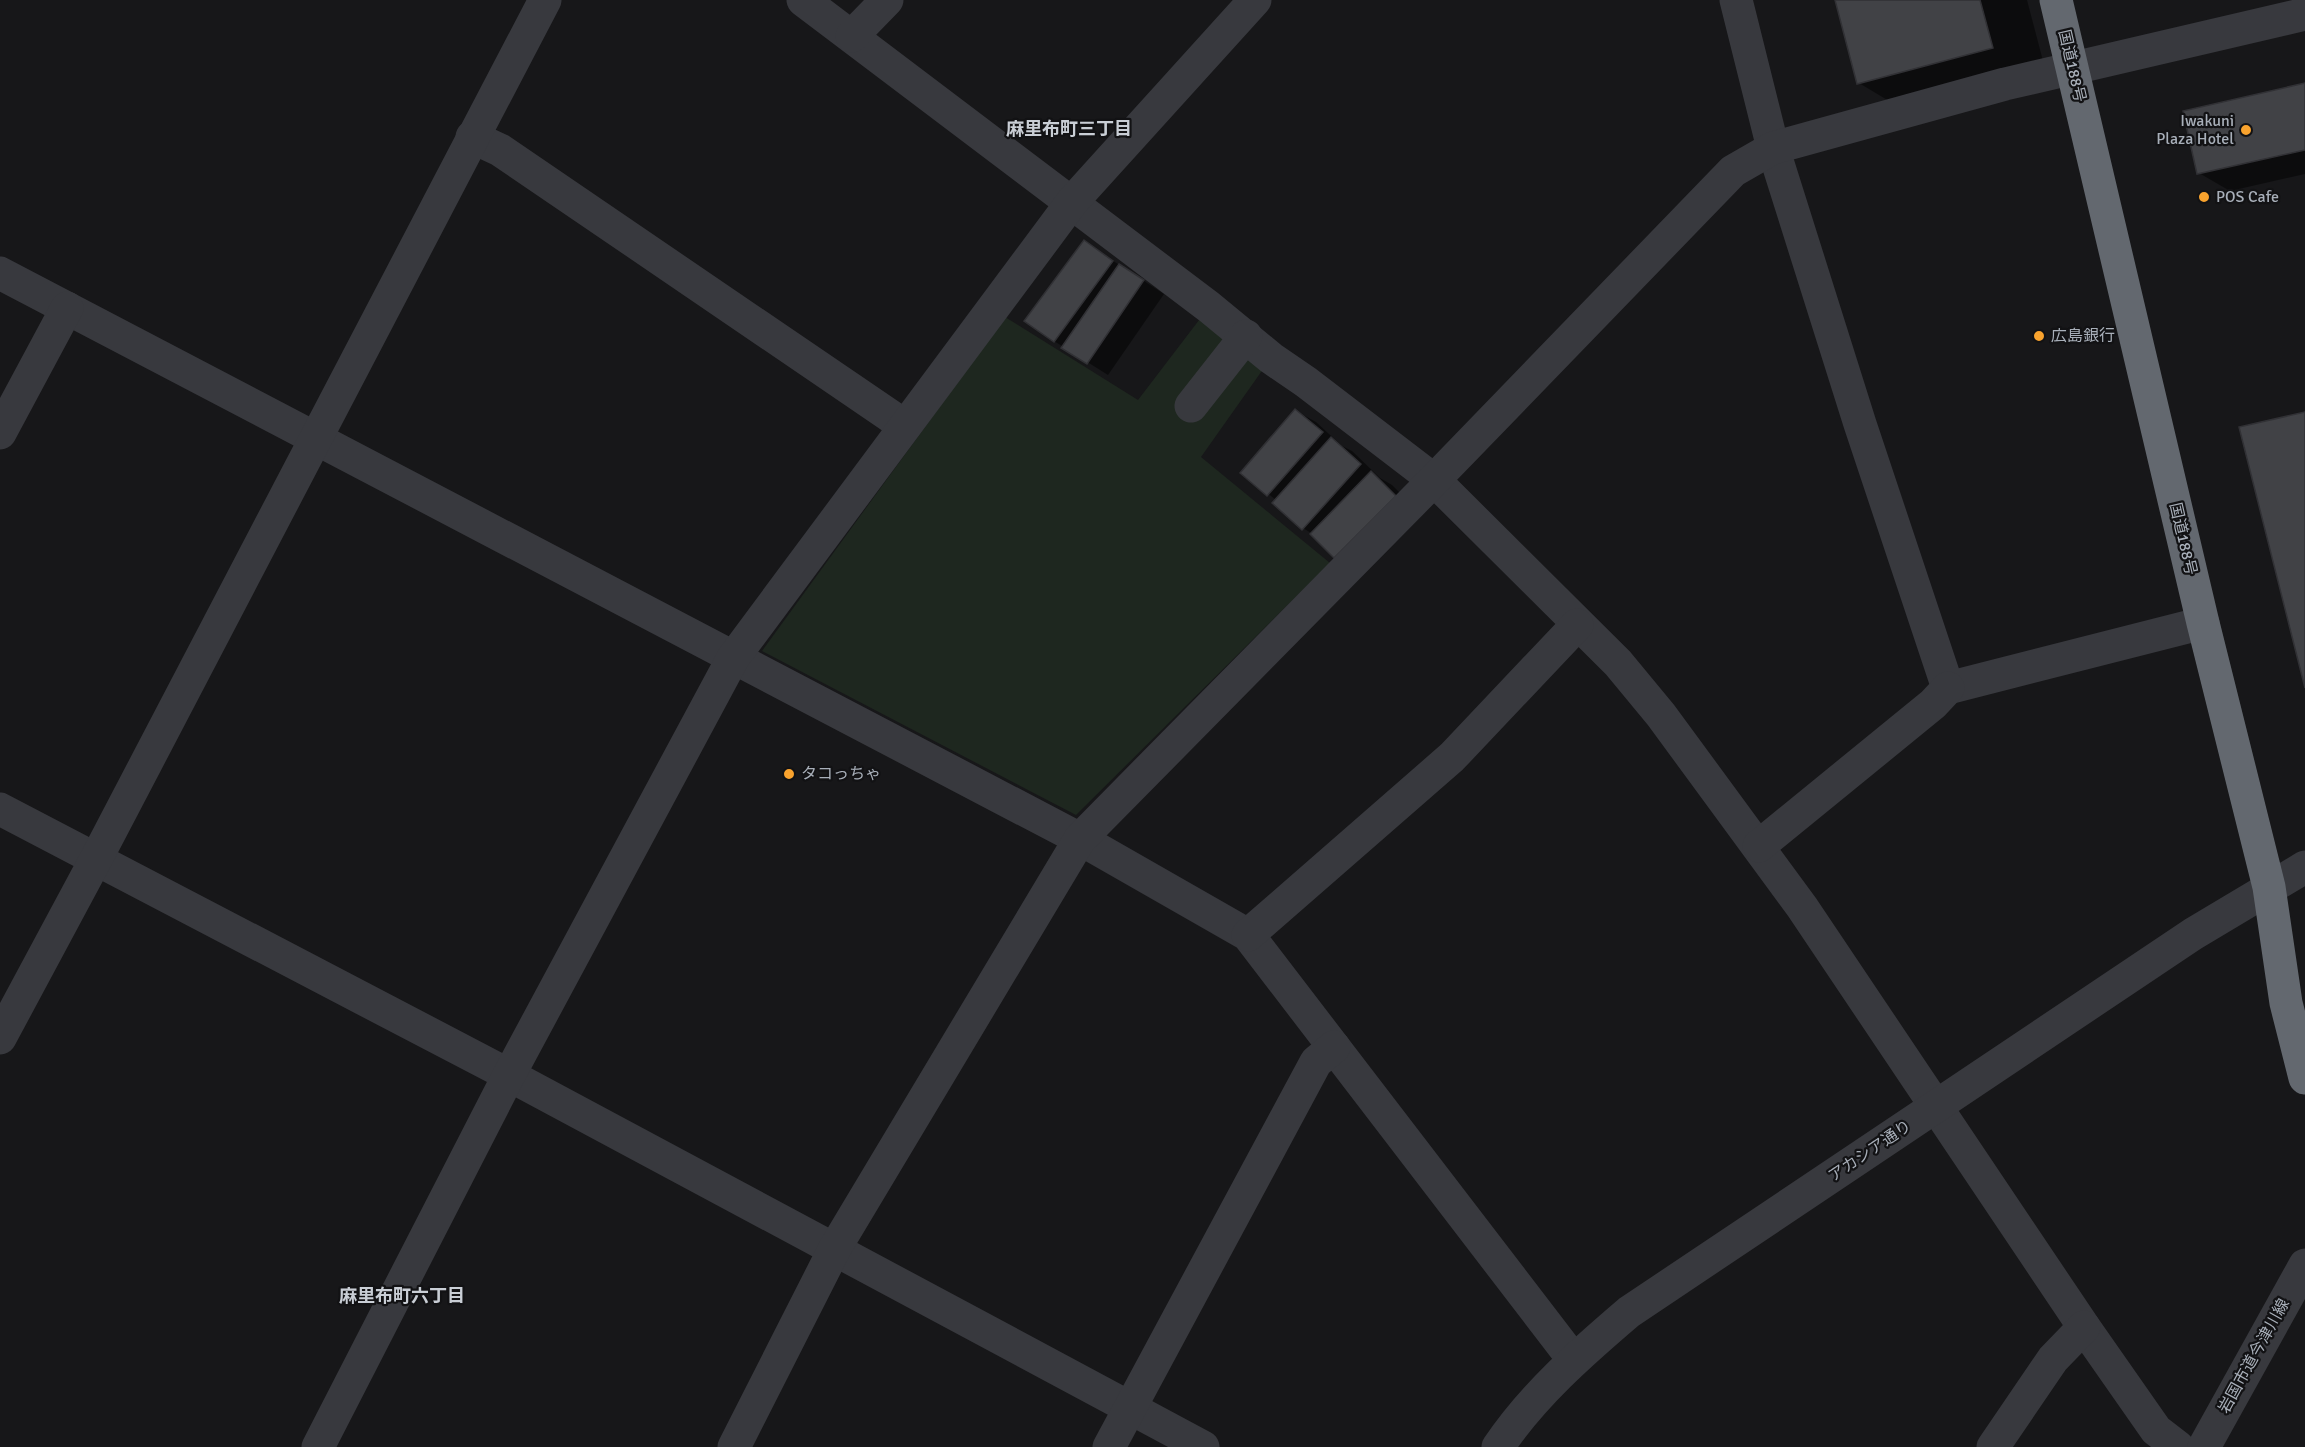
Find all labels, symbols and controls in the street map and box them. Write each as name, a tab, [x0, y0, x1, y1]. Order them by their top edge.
street label: 国道188号	[2054, 28, 2090, 104]
place label: Iwakuni Plaza Hotel	[2156, 111, 2234, 149]
district label: 麻里布町三丁目	[1006, 118, 1132, 140]
marker: Iwakuni Plaza Hotel	[2239, 123, 2253, 137]
place label: POS Cafe	[2216, 187, 2279, 207]
marker: POS Cafe	[2197, 190, 2211, 204]
place label: 広島銀行	[2051, 326, 2115, 346]
marker: 広島銀行	[2032, 329, 2046, 343]
street label: 国道188号	[2165, 501, 2201, 577]
place label: タコっちゃ	[801, 764, 881, 784]
marker: タコっちゃ	[782, 767, 796, 781]
street label: アカシア通り	[1825, 1116, 1915, 1186]
district label: 麻里布町六丁目	[339, 1285, 465, 1307]
street label: 岩国市道今津川線	[2214, 1295, 2294, 1417]

